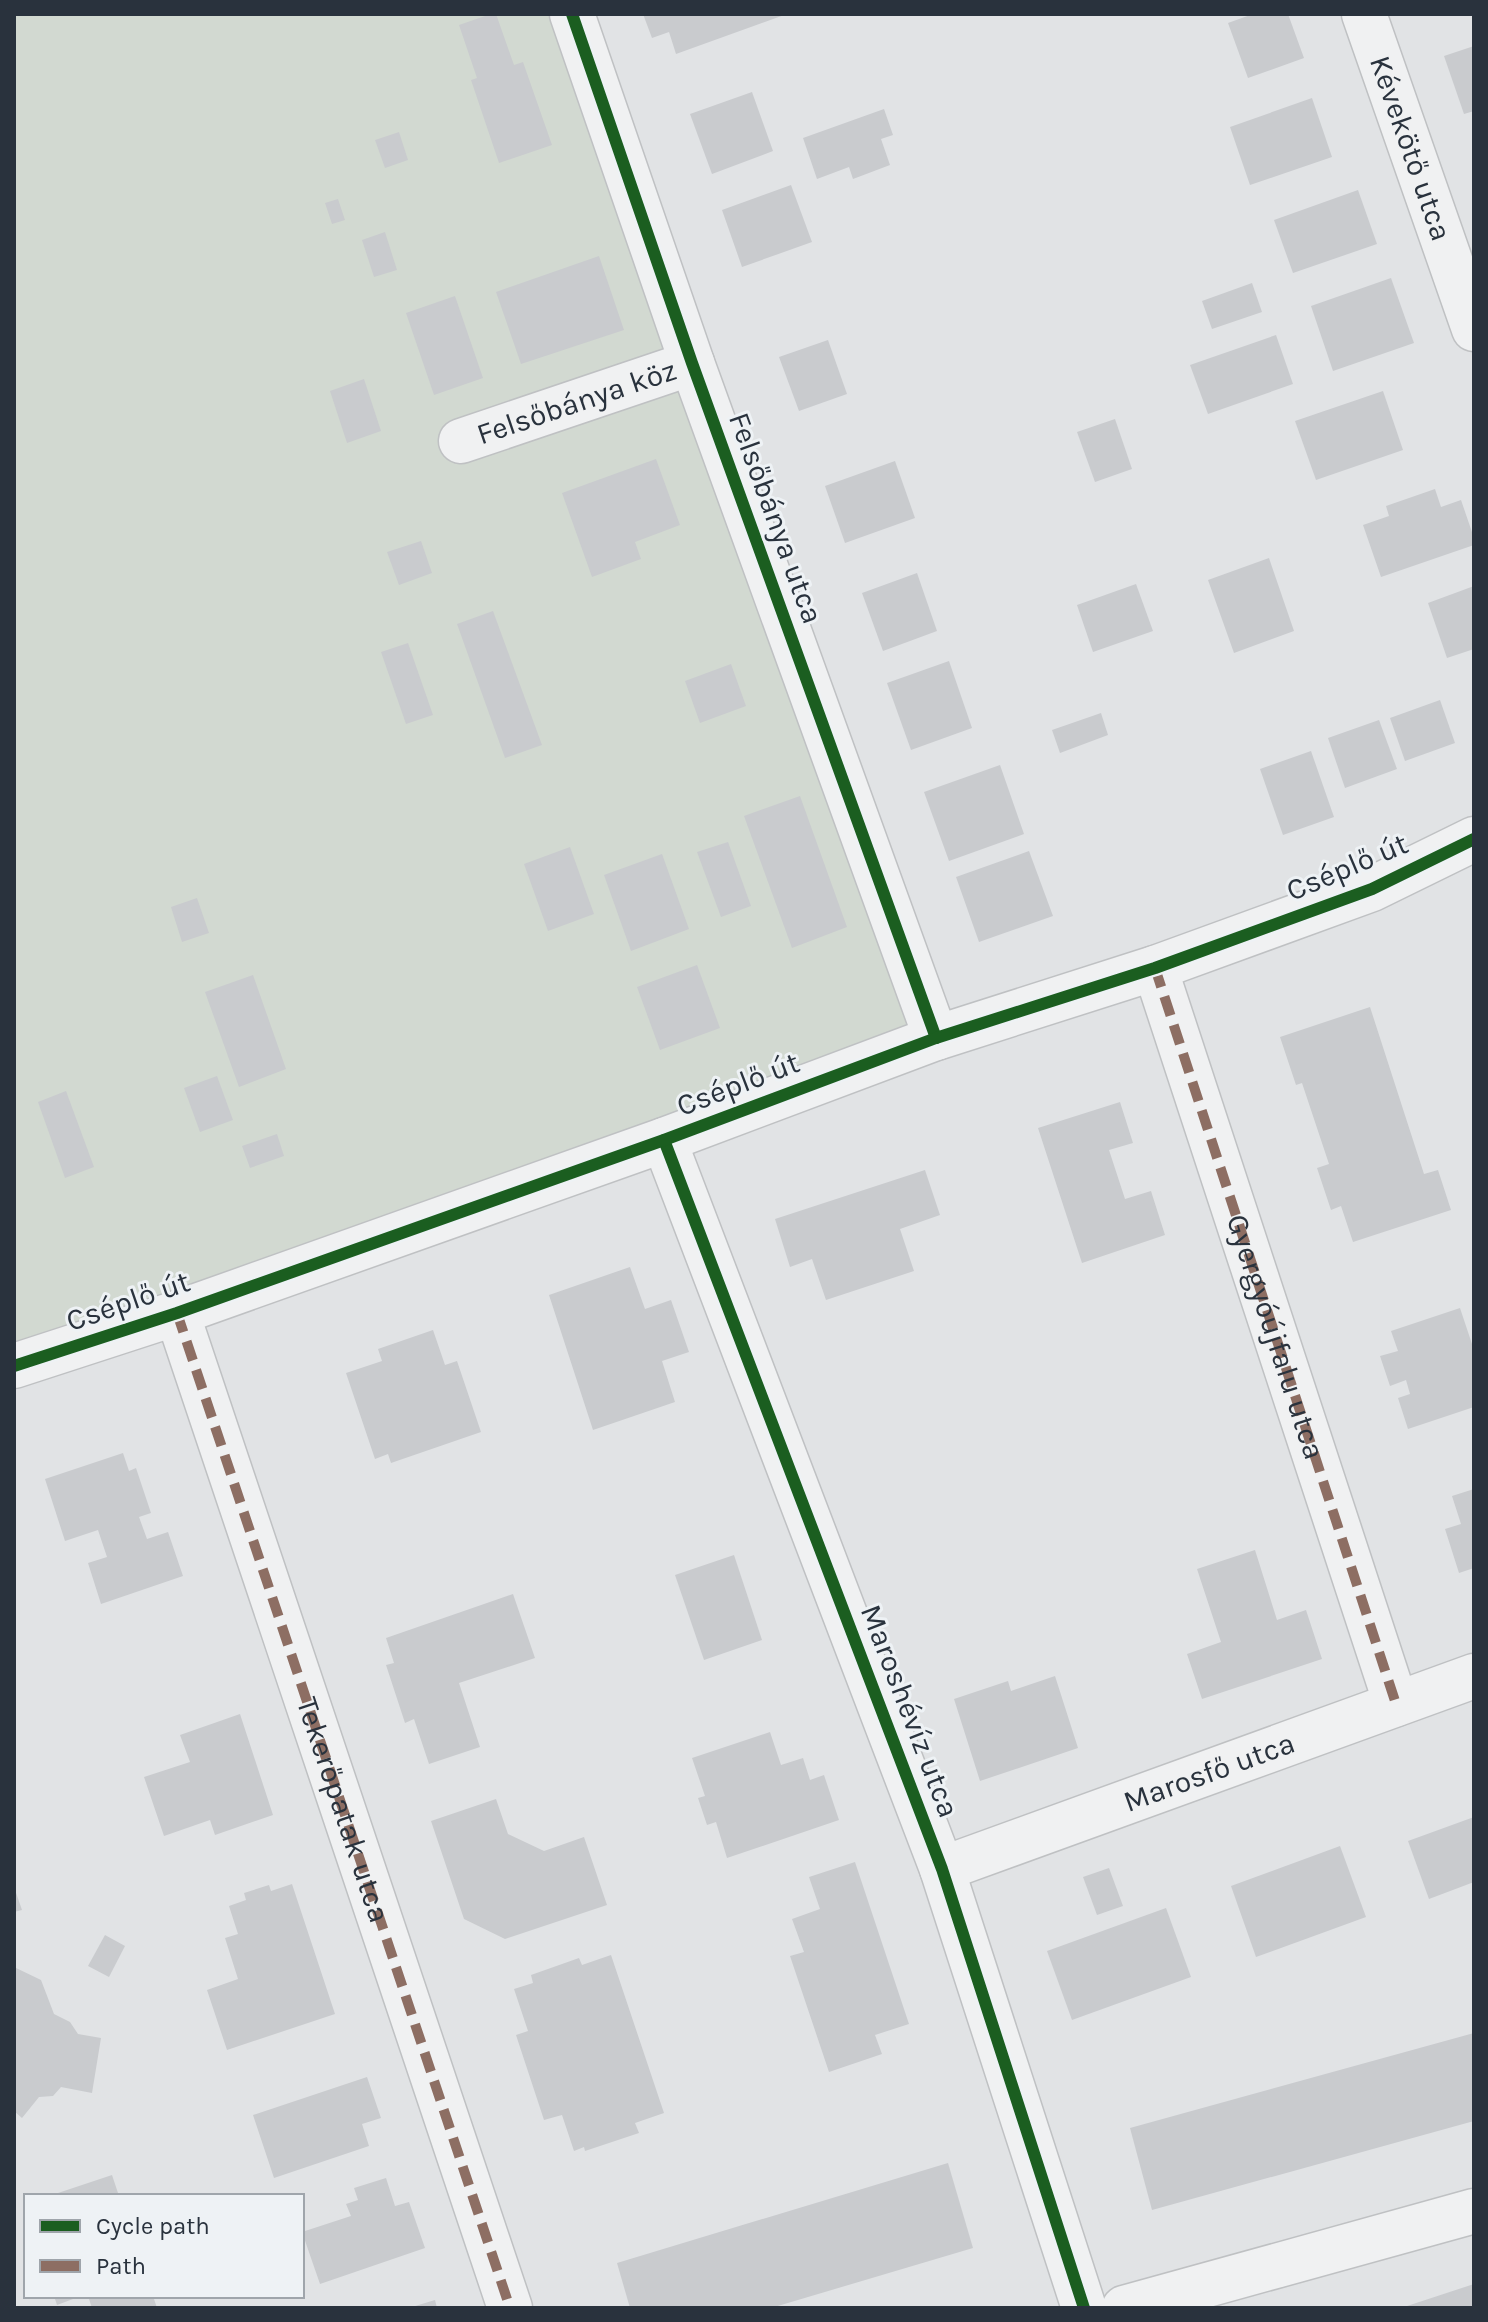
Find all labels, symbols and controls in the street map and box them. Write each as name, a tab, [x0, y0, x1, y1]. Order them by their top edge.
street label: Kévekötő utca	[1362, 51, 1460, 245]
street label: Felsőbánya köz	[472, 352, 681, 452]
street label: Felsőbánya utca	[721, 407, 831, 629]
street label: Cséplő út	[1281, 825, 1413, 909]
street label: Cséplő út	[672, 1044, 804, 1124]
street label: Gyergyóújfalu utca	[1219, 1210, 1333, 1464]
street label: Cséplő út	[61, 1263, 195, 1339]
street label: Maroshévíz utca	[853, 1599, 967, 1823]
street label: Tekerőpatak utca	[289, 1693, 398, 1927]
street label: Marosfő utca	[1119, 1725, 1299, 1820]
legend	[24, 2194, 304, 2298]
text: Cycle path	[96, 2212, 210, 2240]
text: Path	[96, 2252, 146, 2280]

